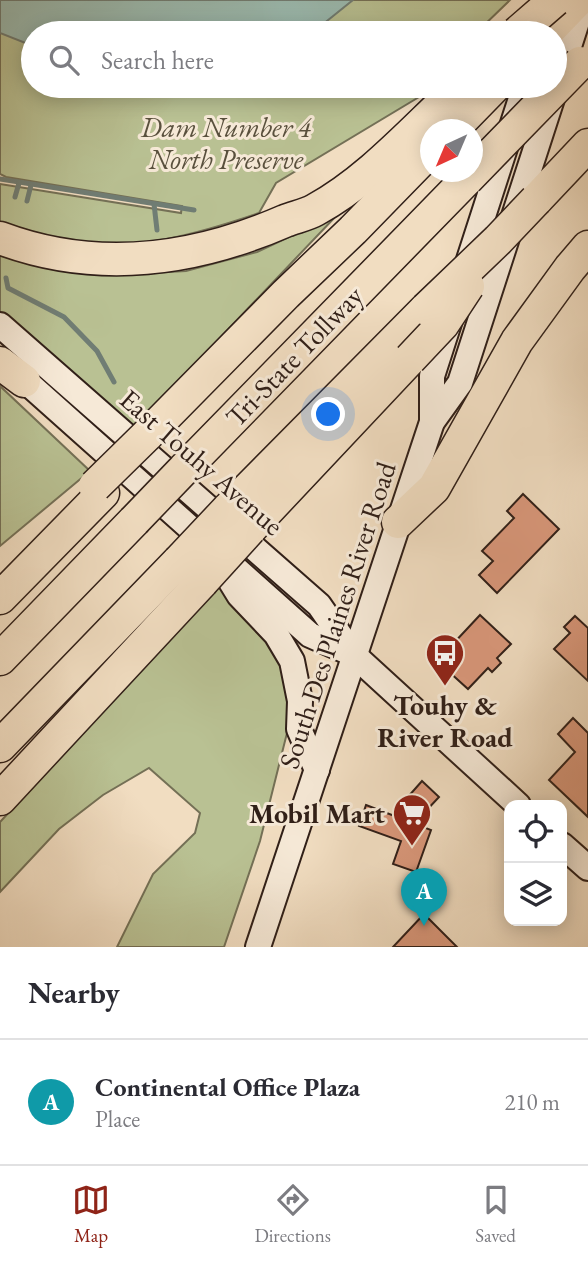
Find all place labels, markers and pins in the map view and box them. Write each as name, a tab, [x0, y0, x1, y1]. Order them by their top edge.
bus stop icon: Touhy & River Road	[424, 632, 466, 687]
place label: Touhy & River Road	[377, 687, 513, 755]
supermarket icon: Mobil Mart	[391, 792, 433, 847]
place label: Mobil Mart	[249, 795, 385, 831]
pin: A	[401, 868, 447, 926]

